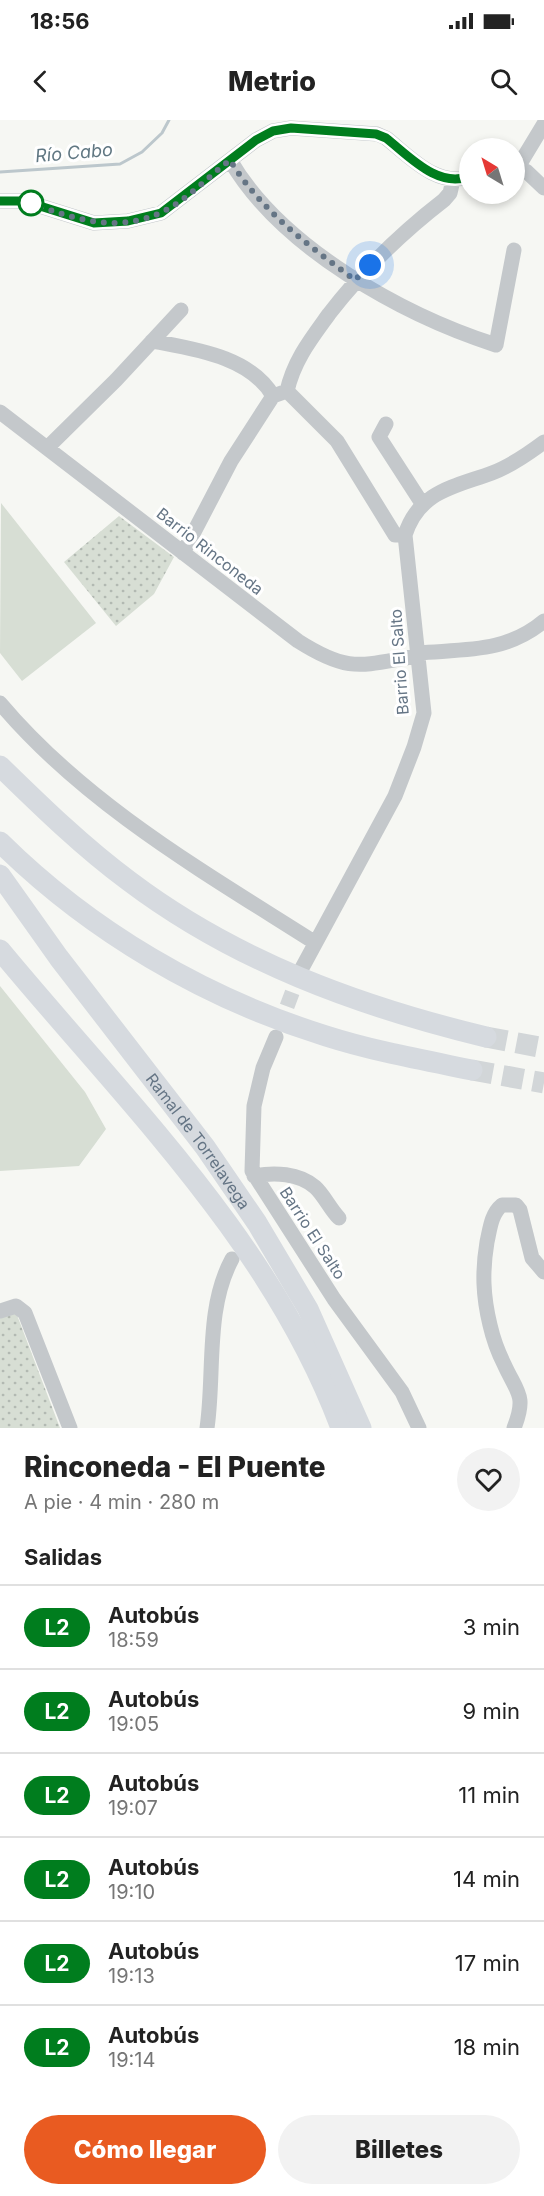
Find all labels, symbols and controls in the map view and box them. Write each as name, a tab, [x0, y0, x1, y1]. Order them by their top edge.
text: 18:56	[30, 8, 90, 34]
icon: back	[24, 65, 57, 98]
text: Metrio	[228, 65, 316, 98]
icon: search	[487, 65, 520, 98]
north arrow	[459, 138, 525, 204]
map controls	[459, 138, 525, 204]
water label: Río Cabo	[34, 139, 114, 166]
unlabelled marker	[18, 190, 44, 216]
your location	[355, 250, 385, 280]
street label: Barrio Rinconeda	[153, 503, 267, 599]
street label: Barrio El Salto	[385, 608, 413, 716]
street label: Ramal de Torrelavega	[142, 1069, 255, 1213]
street label: Barrio El Salto	[276, 1183, 350, 1283]
button: heart	[457, 1448, 520, 1511]
text: Rinconeda - El Puente	[24, 1450, 326, 1484]
text: A pie · 4 min · 280 m	[24, 1490, 219, 1514]
text: Salidas	[24, 1544, 102, 1570]
text: Autobús	[108, 1602, 199, 1628]
text: 3 min	[463, 1614, 520, 1640]
text: L2	[44, 1615, 70, 1640]
text: 18:59	[108, 1628, 159, 1652]
text: Autobús	[108, 1686, 199, 1712]
text: 9 min	[463, 1698, 520, 1724]
text: L2	[44, 1699, 70, 1724]
text: 19:05	[108, 1712, 159, 1736]
text: Autobús	[108, 1770, 199, 1796]
text: 11 min	[458, 1782, 520, 1808]
text: L2	[44, 1783, 70, 1808]
text: 19:07	[108, 1796, 158, 1820]
text: Autobús	[108, 1854, 199, 1880]
text: 14 min	[453, 1866, 520, 1892]
text: L2	[44, 1867, 70, 1892]
text: 19:10	[108, 1880, 155, 1904]
text: Autobús	[108, 1938, 199, 1964]
text: 17 min	[455, 1950, 520, 1976]
text: L2	[44, 1951, 70, 1976]
text: 19:13	[108, 1964, 155, 1988]
text: Autobús	[108, 2022, 199, 2048]
text: 18 min	[454, 2034, 520, 2060]
text: L2	[44, 2035, 70, 2060]
text: 19:14	[108, 2048, 155, 2072]
button: Cómo llegar	[24, 2115, 266, 2184]
button: Billetes	[278, 2115, 520, 2184]

